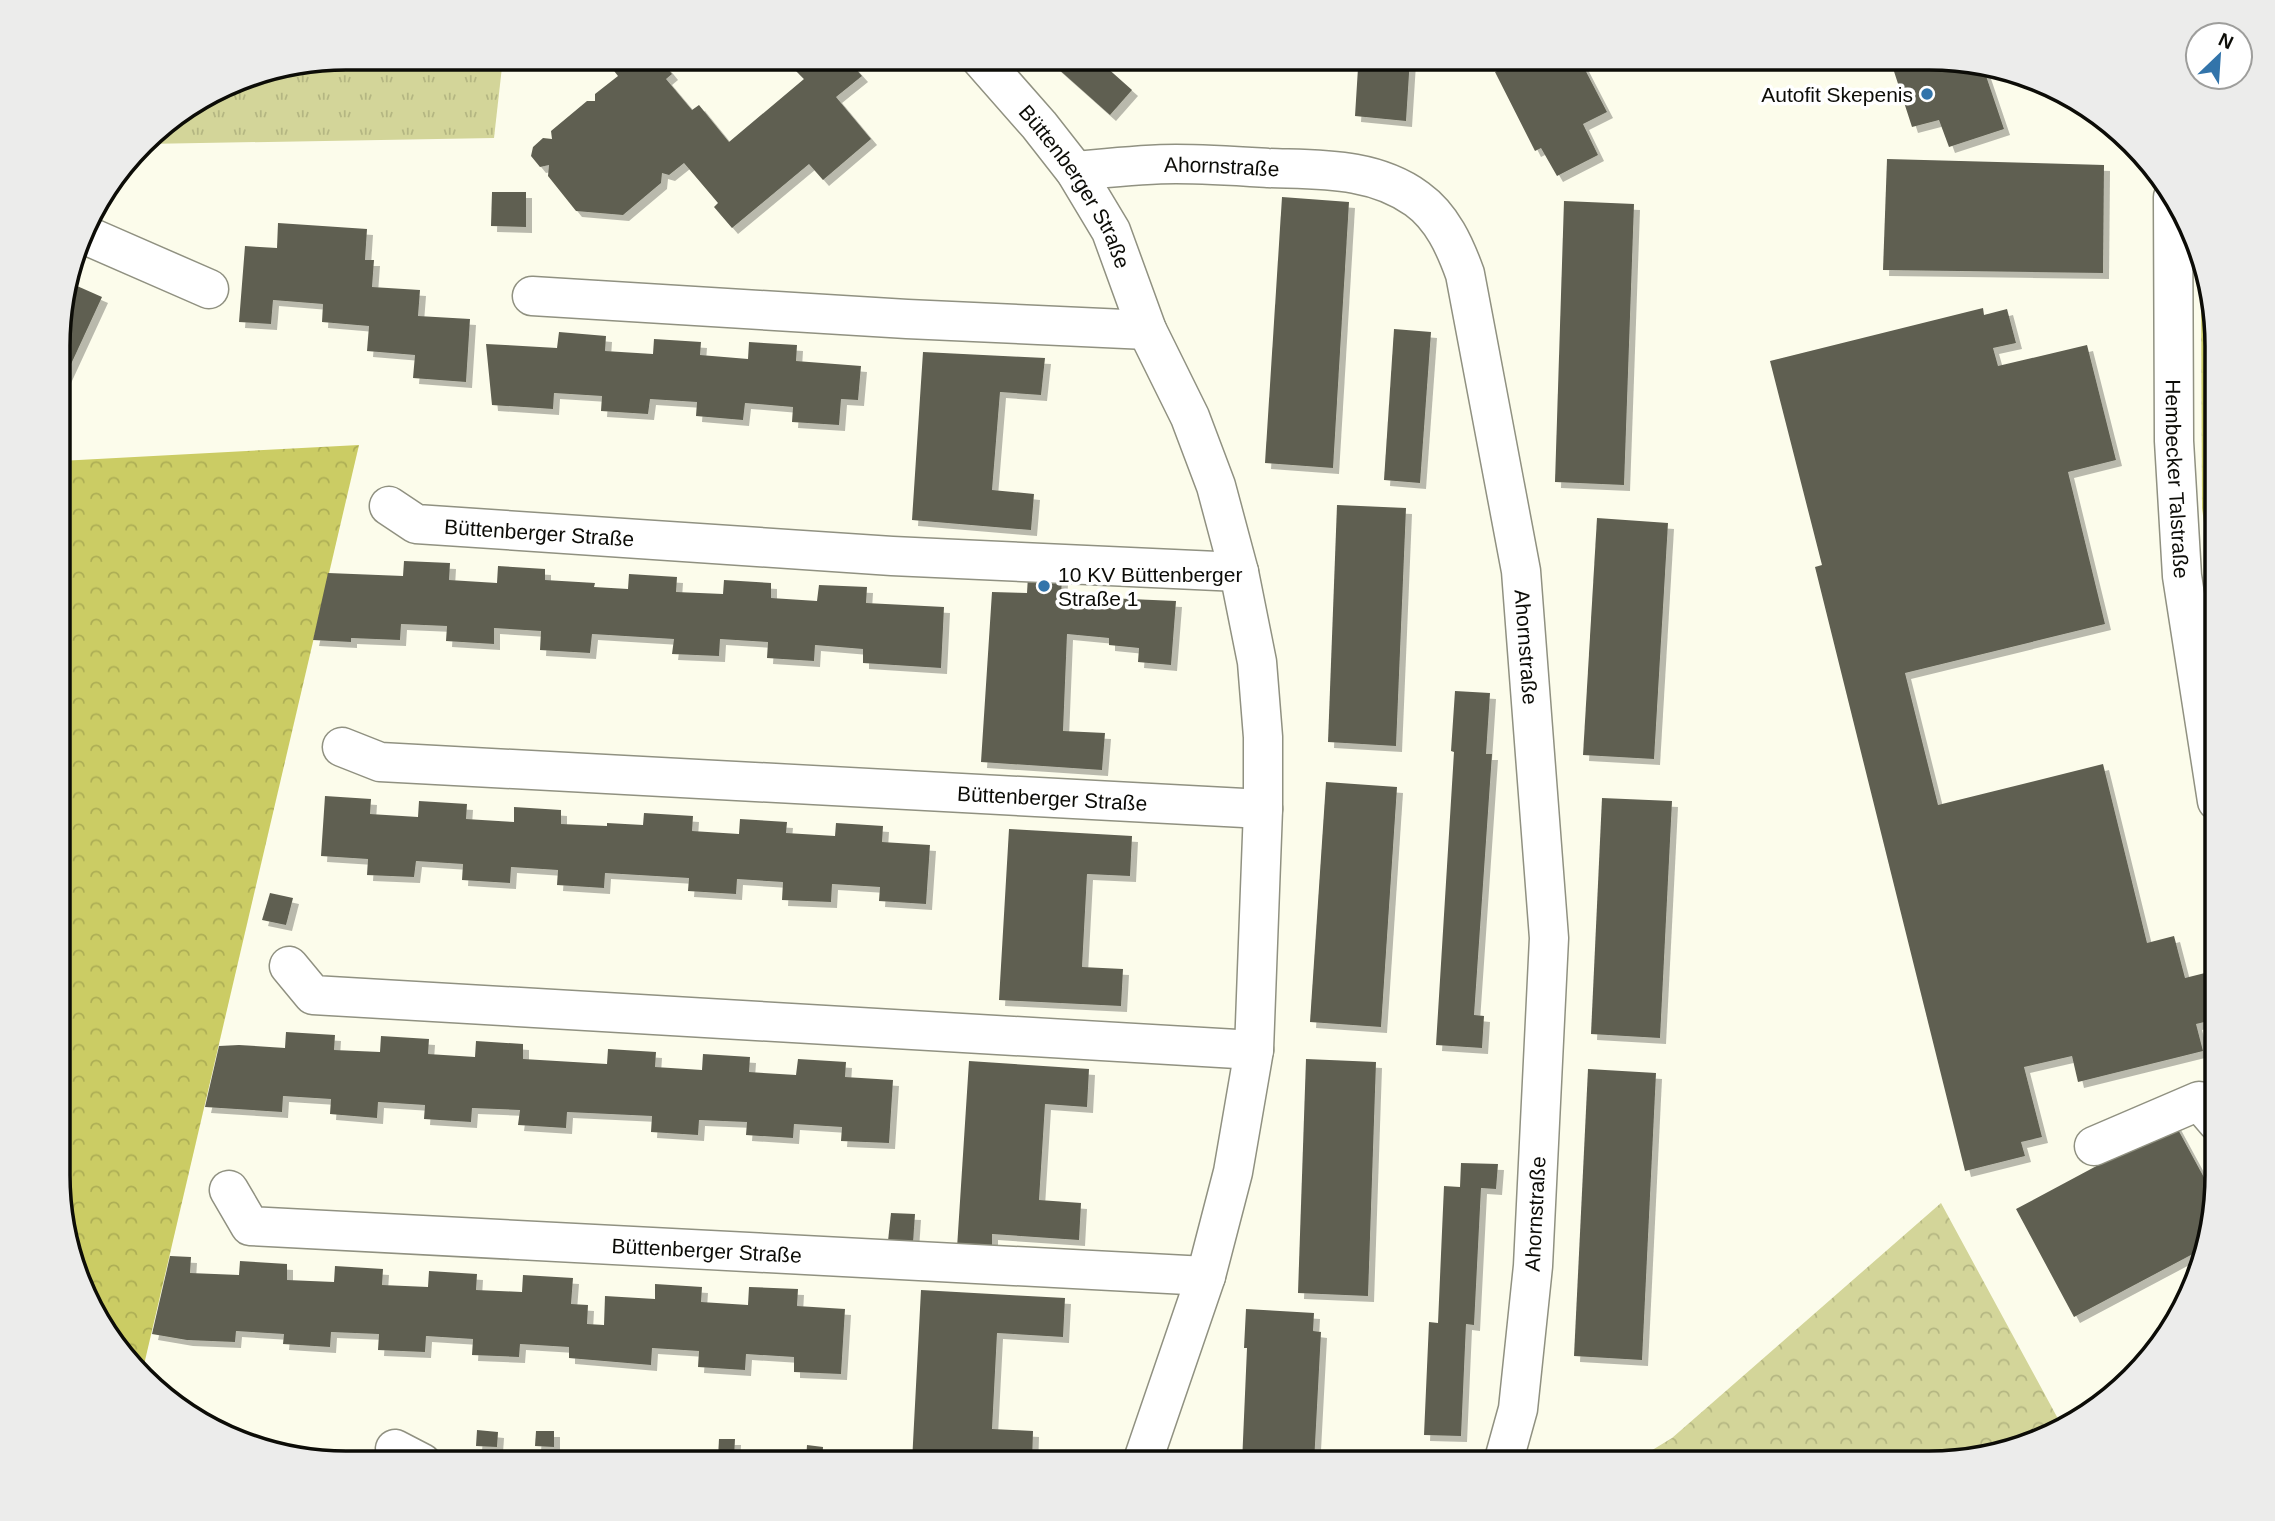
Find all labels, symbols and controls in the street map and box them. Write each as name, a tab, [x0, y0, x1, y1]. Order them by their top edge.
north arrow	[2184, 21, 2254, 91]
text: N	[2215, 29, 2237, 53]
place label: Autofit Skepenis	[1761, 83, 1913, 106]
marker: Autofit Skepenis	[1919, 86, 1935, 102]
street label: Büttenberger Straße	[1015, 100, 1135, 271]
street label: Ahornstraße	[1164, 152, 1280, 180]
street label: Hembecker Talstraße	[2162, 379, 2194, 579]
street label: Büttenberger Straße	[444, 514, 635, 550]
place label: 10 KV Büttenberger Straße 1	[1058, 563, 1242, 610]
marker: 10 KV Büttenberger Straße 1	[1036, 578, 1052, 594]
street label: Ahornstraße	[1511, 588, 1543, 706]
street label: Büttenberger Straße	[957, 781, 1148, 814]
street label: Ahornstraße	[1520, 1156, 1550, 1272]
street label: Büttenberger Straße	[611, 1233, 802, 1266]

